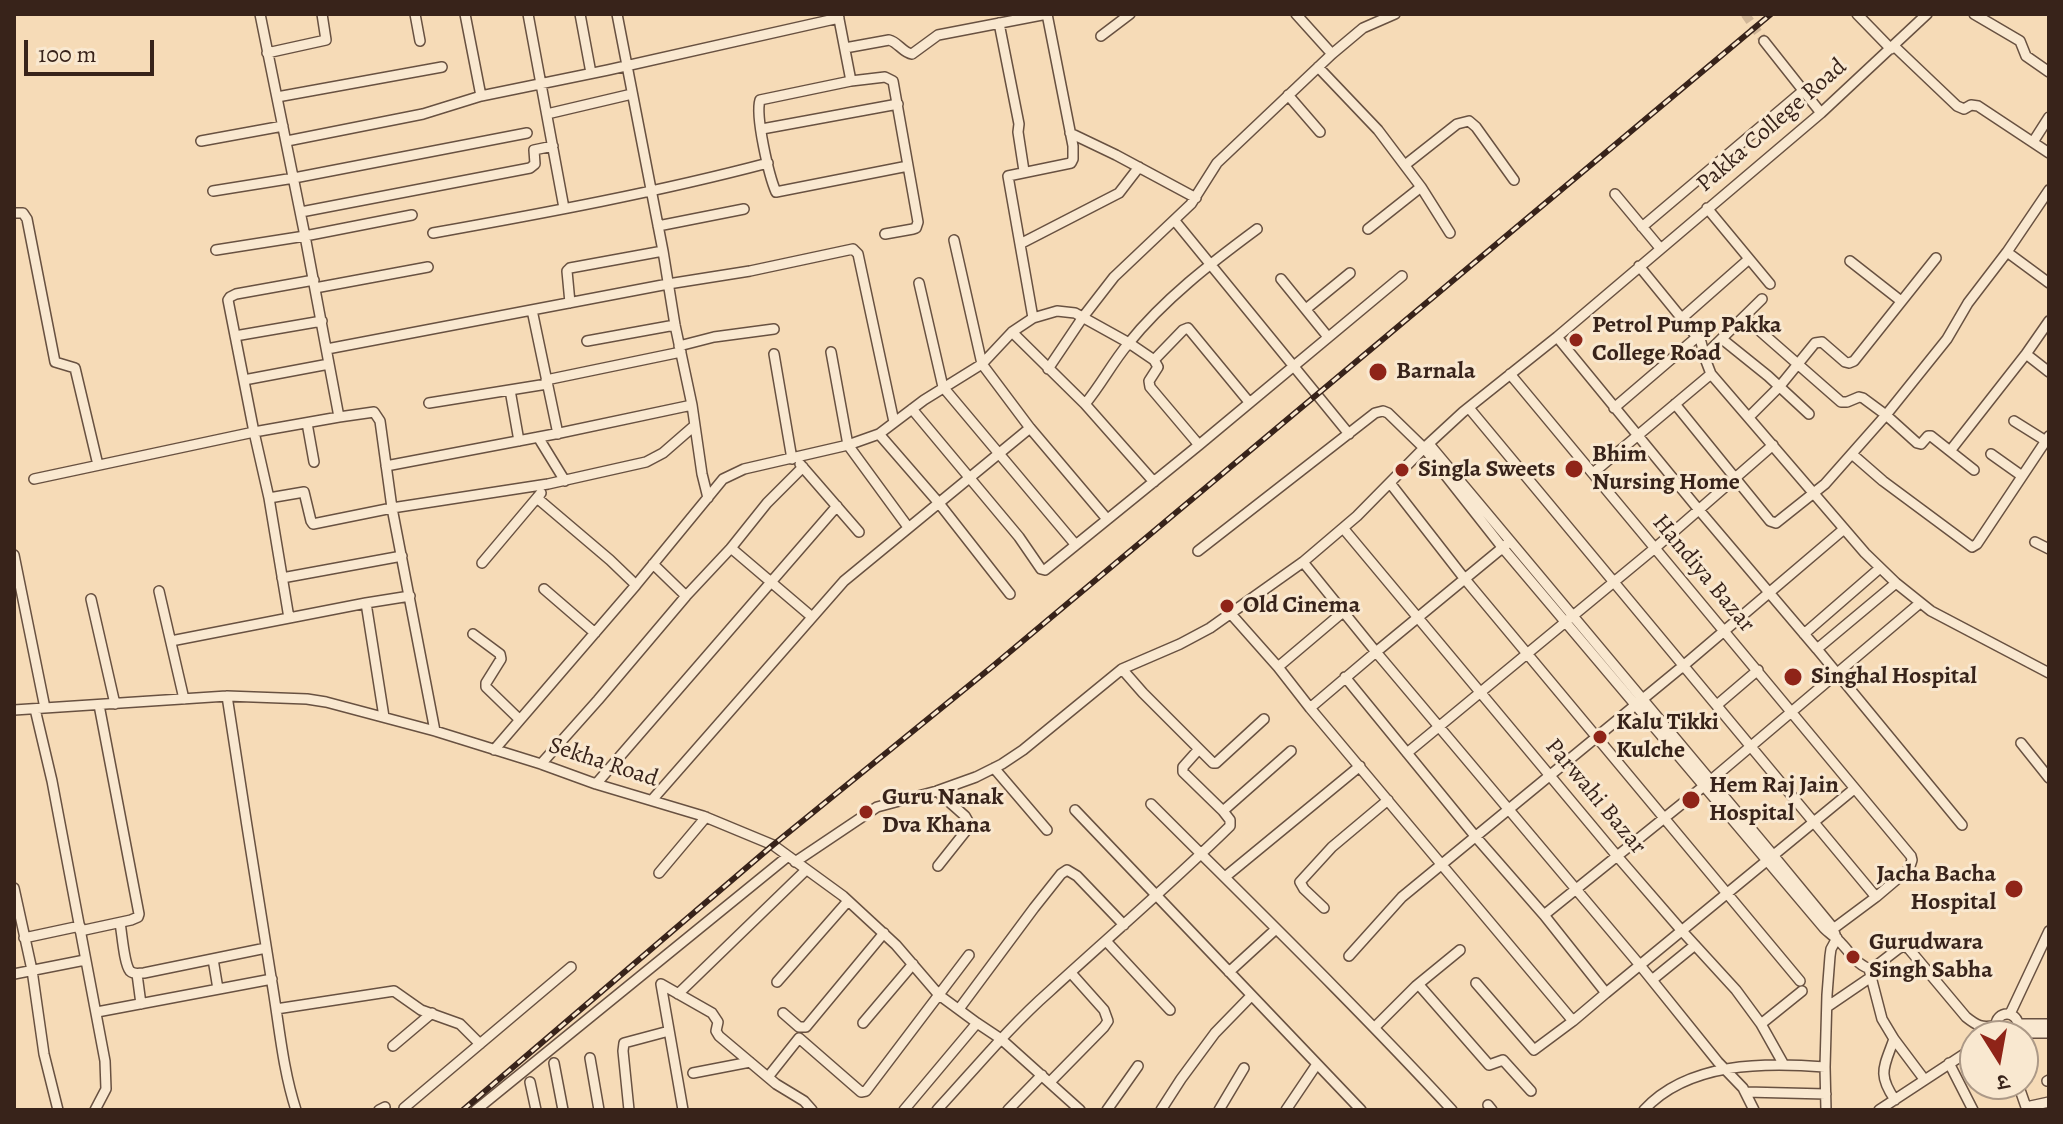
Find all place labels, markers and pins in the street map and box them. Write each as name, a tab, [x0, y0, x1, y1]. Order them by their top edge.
place label: Petrol Pump Pakka College Road	[1592, 312, 1782, 368]
marker: Petrol Pump Pakka College Road	[1567, 331, 1585, 349]
place label: Barnala	[1396, 358, 1475, 386]
marker: Barnala	[1367, 361, 1389, 383]
place label: Bhim Nursing Home	[1592, 441, 1740, 497]
place label: Singla Sweets	[1418, 456, 1555, 484]
marker: Bhim Nursing Home	[1563, 458, 1585, 480]
marker: Singla Sweets	[1393, 461, 1411, 479]
place label: Old Cinema	[1243, 592, 1360, 620]
marker: Old Cinema	[1218, 597, 1236, 615]
place label: Singhal Hospital	[1811, 663, 1977, 691]
marker: Singhal Hospital	[1782, 666, 1804, 688]
place label: Kalu Tikki Kulche	[1616, 709, 1719, 765]
marker: Kalu Tikki Kulche	[1591, 728, 1609, 746]
place label: Hem Raj Jain Hospital	[1709, 772, 1839, 828]
place label: Guru Nanak Dva Khana	[882, 784, 1004, 840]
marker: Hem Raj Jain Hospital	[1680, 789, 1702, 811]
marker: Guru Nanak Dva Khana	[857, 803, 875, 821]
place label: Jacha Bacha Hospital	[1876, 861, 1996, 917]
marker: Jacha Bacha Hospital	[2003, 878, 2025, 900]
place label: Gurudwara Singh Sabha	[1869, 929, 1993, 985]
marker: Gurudwara Singh Sabha	[1844, 948, 1862, 966]

